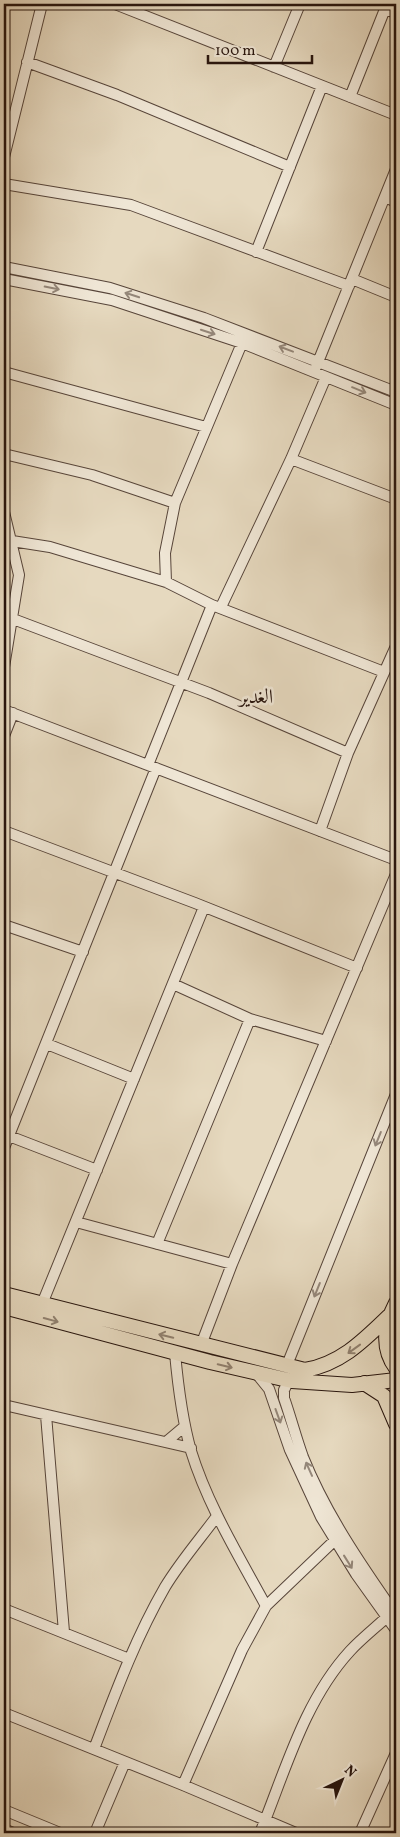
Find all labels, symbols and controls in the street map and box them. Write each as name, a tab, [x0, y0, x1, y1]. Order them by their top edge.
scale bar	[208, 32, 311, 64]
text: 100 m	[215, 41, 255, 62]
one-way arrow	[43, 284, 59, 294]
one-way arrow	[125, 290, 141, 299]
one-way arrow	[200, 328, 215, 337]
one-way arrow	[279, 344, 294, 353]
one-way arrow	[352, 387, 367, 396]
district label: الغدير	[237, 684, 273, 712]
one-way arrow	[373, 1131, 382, 1146]
one-way arrow	[312, 1282, 322, 1297]
one-way arrow	[42, 1316, 58, 1325]
one-way arrow	[158, 1331, 174, 1341]
one-way arrow	[347, 1343, 361, 1354]
one-way arrow	[217, 1361, 233, 1371]
one-way arrow	[274, 1408, 283, 1423]
one-way arrow	[303, 1462, 313, 1477]
one-way arrow	[344, 1554, 354, 1568]
north arrow	[318, 1754, 368, 1804]
text: N	[340, 1761, 360, 1782]

